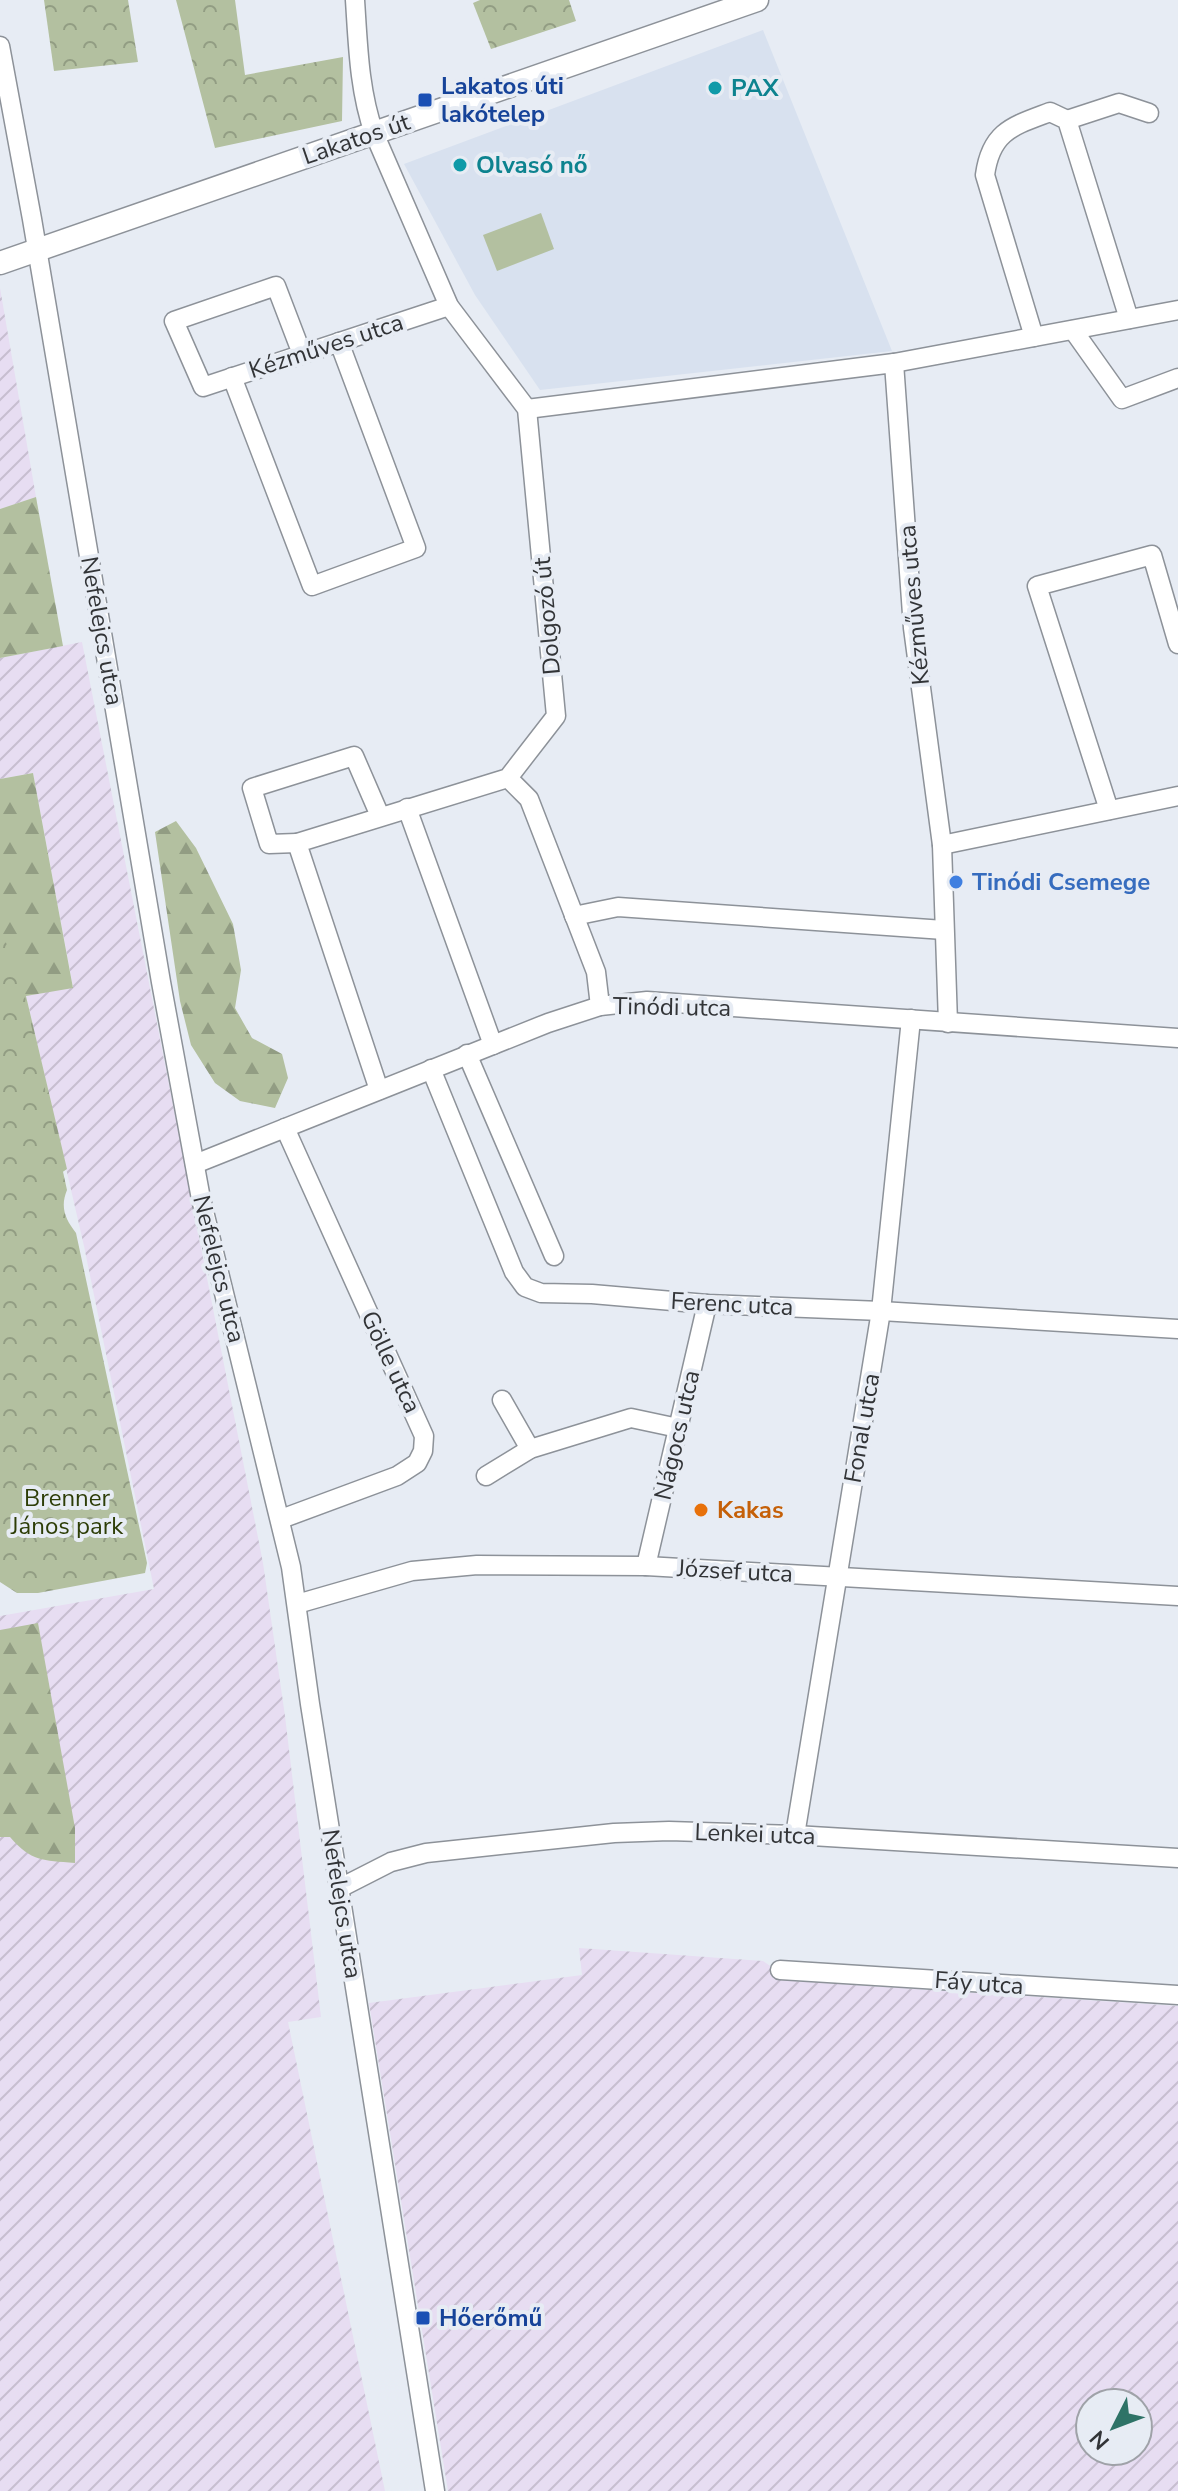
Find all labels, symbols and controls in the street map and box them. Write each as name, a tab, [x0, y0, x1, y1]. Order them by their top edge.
place label: Lakatos úti lakótelep	[441, 70, 564, 130]
place label: PAX	[731, 72, 779, 104]
marker: PAX	[706, 79, 724, 97]
marker: Lakatos úti lakótelep	[416, 91, 434, 109]
street label: Lakatos út	[298, 106, 415, 172]
place label: Olvasó nő	[476, 149, 588, 181]
marker: Olvasó nő	[451, 156, 469, 174]
street label: Kézműves utca	[245, 306, 407, 386]
street label: Kézműves utca	[891, 524, 937, 686]
street label: Nefelejcs utca	[73, 554, 131, 708]
street label: Dolgozó út	[526, 555, 568, 676]
place label: Tinódi Csemege	[972, 866, 1150, 898]
marker: Tinódi Csemege	[947, 873, 965, 891]
street label: Tinódi utca	[613, 990, 731, 1024]
street label: Nefelejcs utca	[185, 1192, 253, 1346]
street label: Ferenc utca	[670, 1285, 794, 1323]
street label: Gölle utca	[353, 1306, 429, 1418]
street label: Nágocs utca	[647, 1367, 707, 1503]
street label: Fonal utca	[837, 1370, 887, 1486]
park label: Brenner János park	[10, 1482, 124, 1542]
place label: Kakas	[717, 1494, 784, 1526]
marker: Kakas	[692, 1501, 710, 1519]
street label: József utca	[675, 1552, 794, 1590]
street label: Lenkei utca	[694, 1816, 816, 1852]
street label: Nefelejcs utca	[314, 1827, 370, 1981]
street label: Fáy utca	[933, 1964, 1025, 2002]
place label: Hőerőmű	[439, 2302, 542, 2334]
marker: Hőerőmű	[414, 2309, 432, 2327]
north arrow	[1074, 2387, 1154, 2467]
text: N	[1083, 2424, 1117, 2456]

